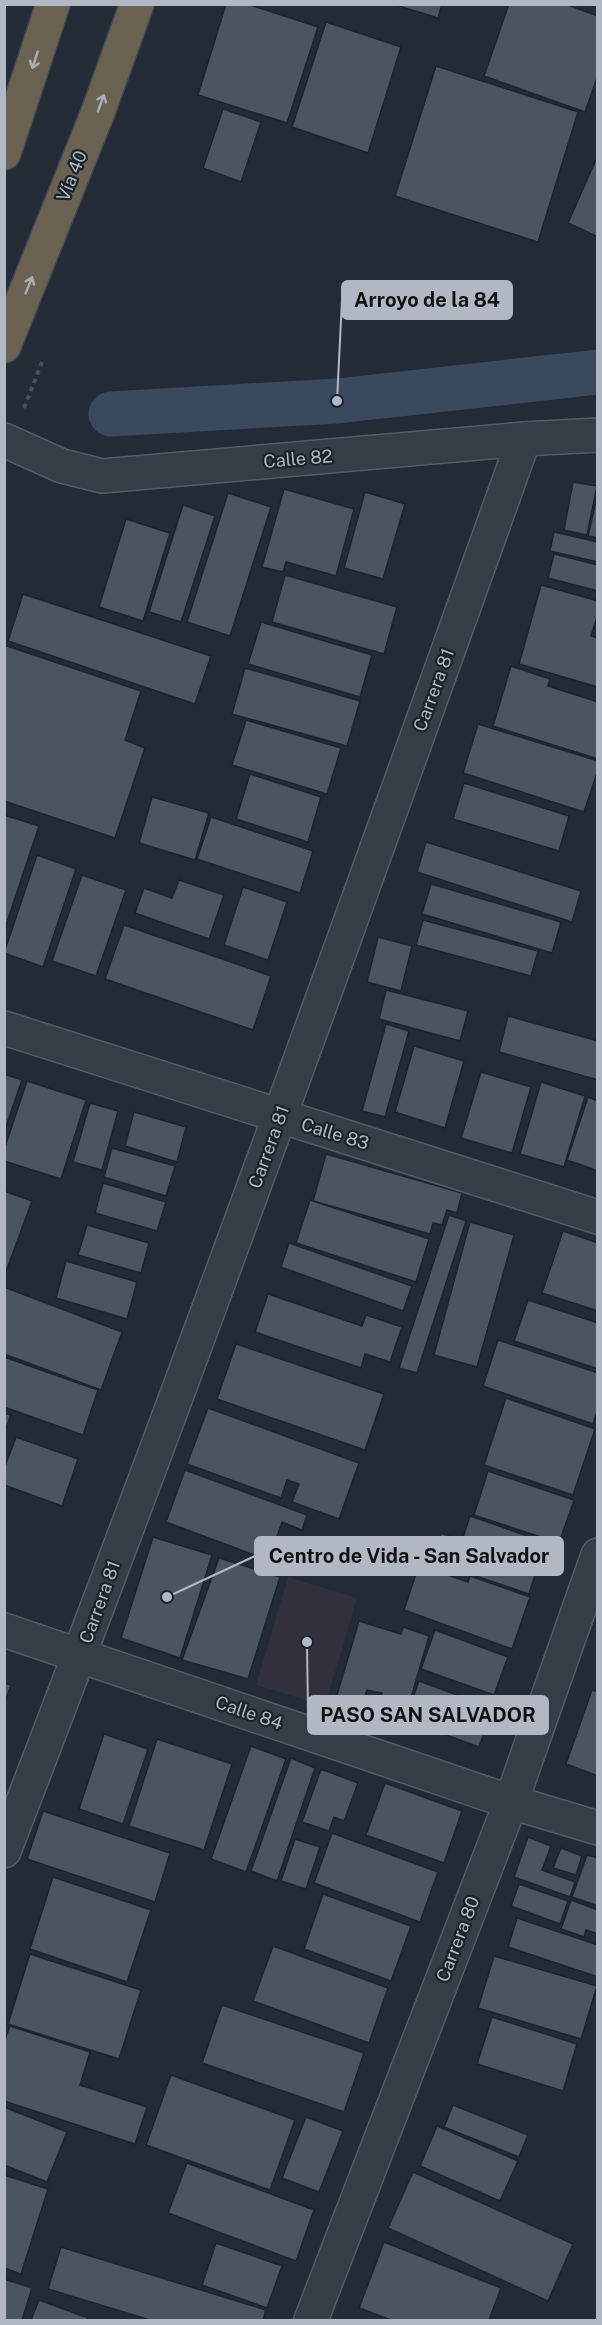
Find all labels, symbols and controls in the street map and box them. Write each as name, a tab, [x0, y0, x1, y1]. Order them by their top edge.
one-way arrow	[29, 50, 40, 69]
one-way arrow	[96, 95, 107, 113]
street label: Vía 40	[52, 147, 91, 204]
one-way arrow	[24, 276, 35, 294]
callout: Arroyo de la 84	[342, 281, 512, 319]
text: Arroyo de la 84	[354, 288, 500, 312]
street label: Calle 82	[263, 445, 333, 472]
street label: Carrera 81	[409, 646, 458, 734]
street label: Carrera 81	[244, 1103, 293, 1191]
street label: Calle 83	[299, 1113, 372, 1154]
callout: Centro de Vida - San Salvador	[255, 1537, 563, 1575]
text: Centro de Vida - San Salvador	[269, 1544, 549, 1568]
street label: Carrera 81	[75, 1558, 124, 1646]
street label: Calle 84	[213, 1691, 286, 1734]
callout: PASO SAN SALVADOR	[308, 1696, 548, 1734]
text: PASO SAN SALVADOR	[320, 1703, 536, 1727]
street label: Carrera 80	[432, 1893, 483, 1985]

